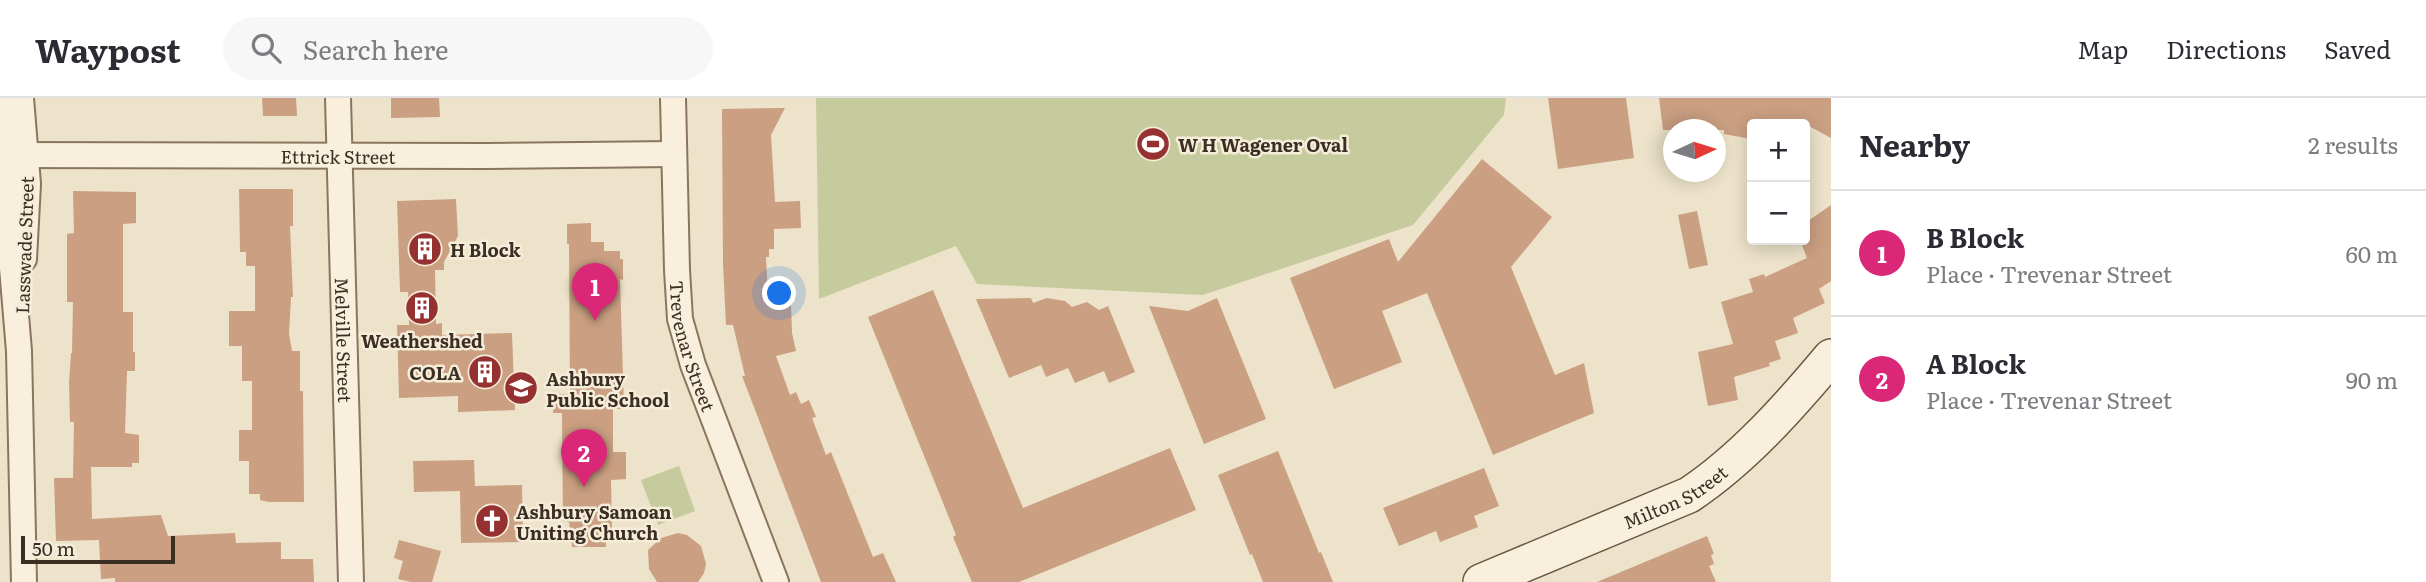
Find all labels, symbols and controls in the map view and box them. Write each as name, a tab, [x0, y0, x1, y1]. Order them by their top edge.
search box	[223, 17, 713, 80]
text: Waypost	[35, 24, 181, 73]
icon: search	[247, 29, 285, 67]
text: Search here	[303, 29, 449, 68]
text: Map	[2077, 31, 2128, 66]
text: Directions	[2166, 31, 2286, 66]
text: Saved	[2324, 31, 2391, 66]
north arrow	[1663, 119, 1726, 182]
map controls	[1747, 119, 1810, 245]
button: +	[1747, 119, 1810, 182]
text: Nearby	[1859, 122, 1970, 166]
sports icon: W H Wagener Oval	[1134, 125, 1172, 163]
text: 2 results	[2308, 127, 2398, 161]
place label: W H Wagener Oval	[1178, 131, 1348, 158]
street label: Ettrick Street	[281, 142, 396, 169]
street label: Lasswade Street	[8, 175, 40, 314]
button: −	[1747, 182, 1810, 245]
text: B Block	[1926, 217, 2024, 256]
building icon: H Block	[406, 230, 444, 268]
place label: H Block	[450, 236, 522, 263]
text: 1	[1877, 236, 1887, 270]
text: 60 m	[2345, 236, 2398, 270]
text: Place · Trevenar Street	[1926, 256, 2172, 290]
pin: 1	[572, 263, 618, 321]
your location	[762, 276, 796, 310]
street label: Melville Street	[329, 277, 360, 404]
street label: Trevenar Street	[664, 280, 723, 416]
building icon: Weathershed	[403, 289, 441, 327]
place label: Weathershed	[361, 327, 483, 354]
text: A Block	[1926, 343, 2026, 382]
building icon: COLA	[466, 353, 504, 391]
place label: COLA	[409, 359, 461, 386]
text: 2	[1876, 362, 1888, 396]
text: 90 m	[2346, 362, 2398, 396]
place label: Ashbury Public School	[546, 365, 670, 413]
school or university icon: Ashbury Public School	[502, 369, 540, 407]
text: Place · Trevenar Street	[1926, 382, 2172, 416]
pin: 2	[561, 429, 607, 487]
street label: Milton Street	[1619, 458, 1733, 535]
place label: Ashbury Samoan Uniting Church	[516, 498, 672, 546]
church icon: Ashbury Samoan Uniting Church	[473, 502, 511, 540]
scale bar	[21, 533, 175, 565]
text: 50 m	[32, 534, 75, 562]

